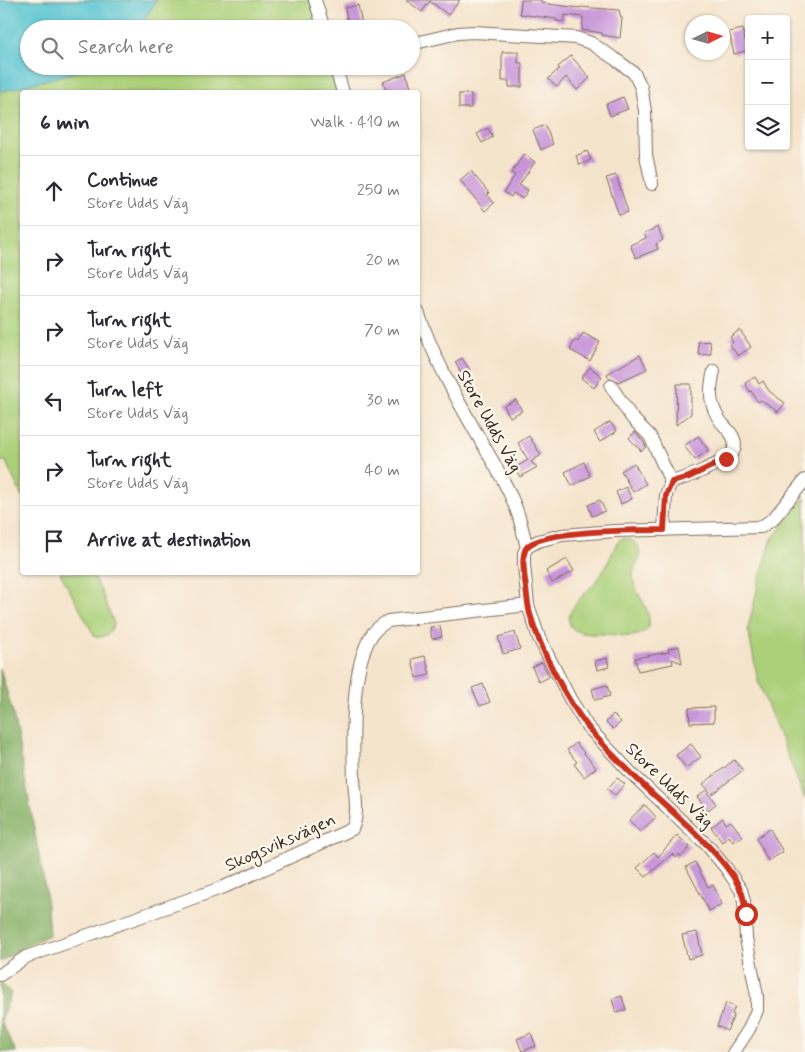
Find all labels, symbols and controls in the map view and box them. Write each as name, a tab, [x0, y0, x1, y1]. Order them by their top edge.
north arrow	[685, 15, 730, 60]
map controls	[745, 15, 790, 150]
button: +	[745, 15, 790, 60]
search box	[20, 20, 420, 75]
icon: search	[38, 34, 66, 62]
text: Search here	[78, 35, 174, 60]
button: −	[745, 60, 790, 105]
button: layers	[745, 105, 790, 150]
text: 6 min	[40, 109, 90, 137]
text: Walk · 410 m	[310, 112, 400, 133]
text: Continue	[87, 168, 158, 193]
icon: ahead	[40, 177, 68, 205]
text: 250 m	[357, 180, 400, 201]
text: Store Udds Väg	[87, 193, 189, 214]
text: Turn right	[87, 238, 171, 263]
icon: right	[40, 247, 68, 275]
text: 20 m	[366, 250, 400, 271]
text: Store Udds Väg	[87, 263, 189, 284]
text: Turn right	[87, 308, 171, 333]
icon: right	[40, 317, 68, 345]
text: 70 m	[364, 320, 400, 341]
text: Store Udds Väg	[87, 333, 189, 354]
street label: Store Udds Väg	[451, 366, 527, 477]
text: Turn left	[87, 378, 163, 403]
icon: left	[40, 387, 68, 415]
text: 30 m	[367, 390, 400, 411]
text: Store Udds Väg	[87, 403, 189, 424]
text: Turn right	[87, 448, 171, 473]
route end	[715, 448, 738, 471]
icon: right	[40, 457, 68, 485]
text: 40 m	[364, 460, 400, 481]
text: Store Udds Väg	[87, 473, 189, 494]
icon: arrive	[40, 527, 68, 555]
text: Arrive at destination	[87, 528, 251, 553]
street label: Store Udds Väg	[620, 737, 719, 834]
street label: Skogsviksvägen	[221, 808, 340, 879]
route start	[735, 903, 758, 926]

